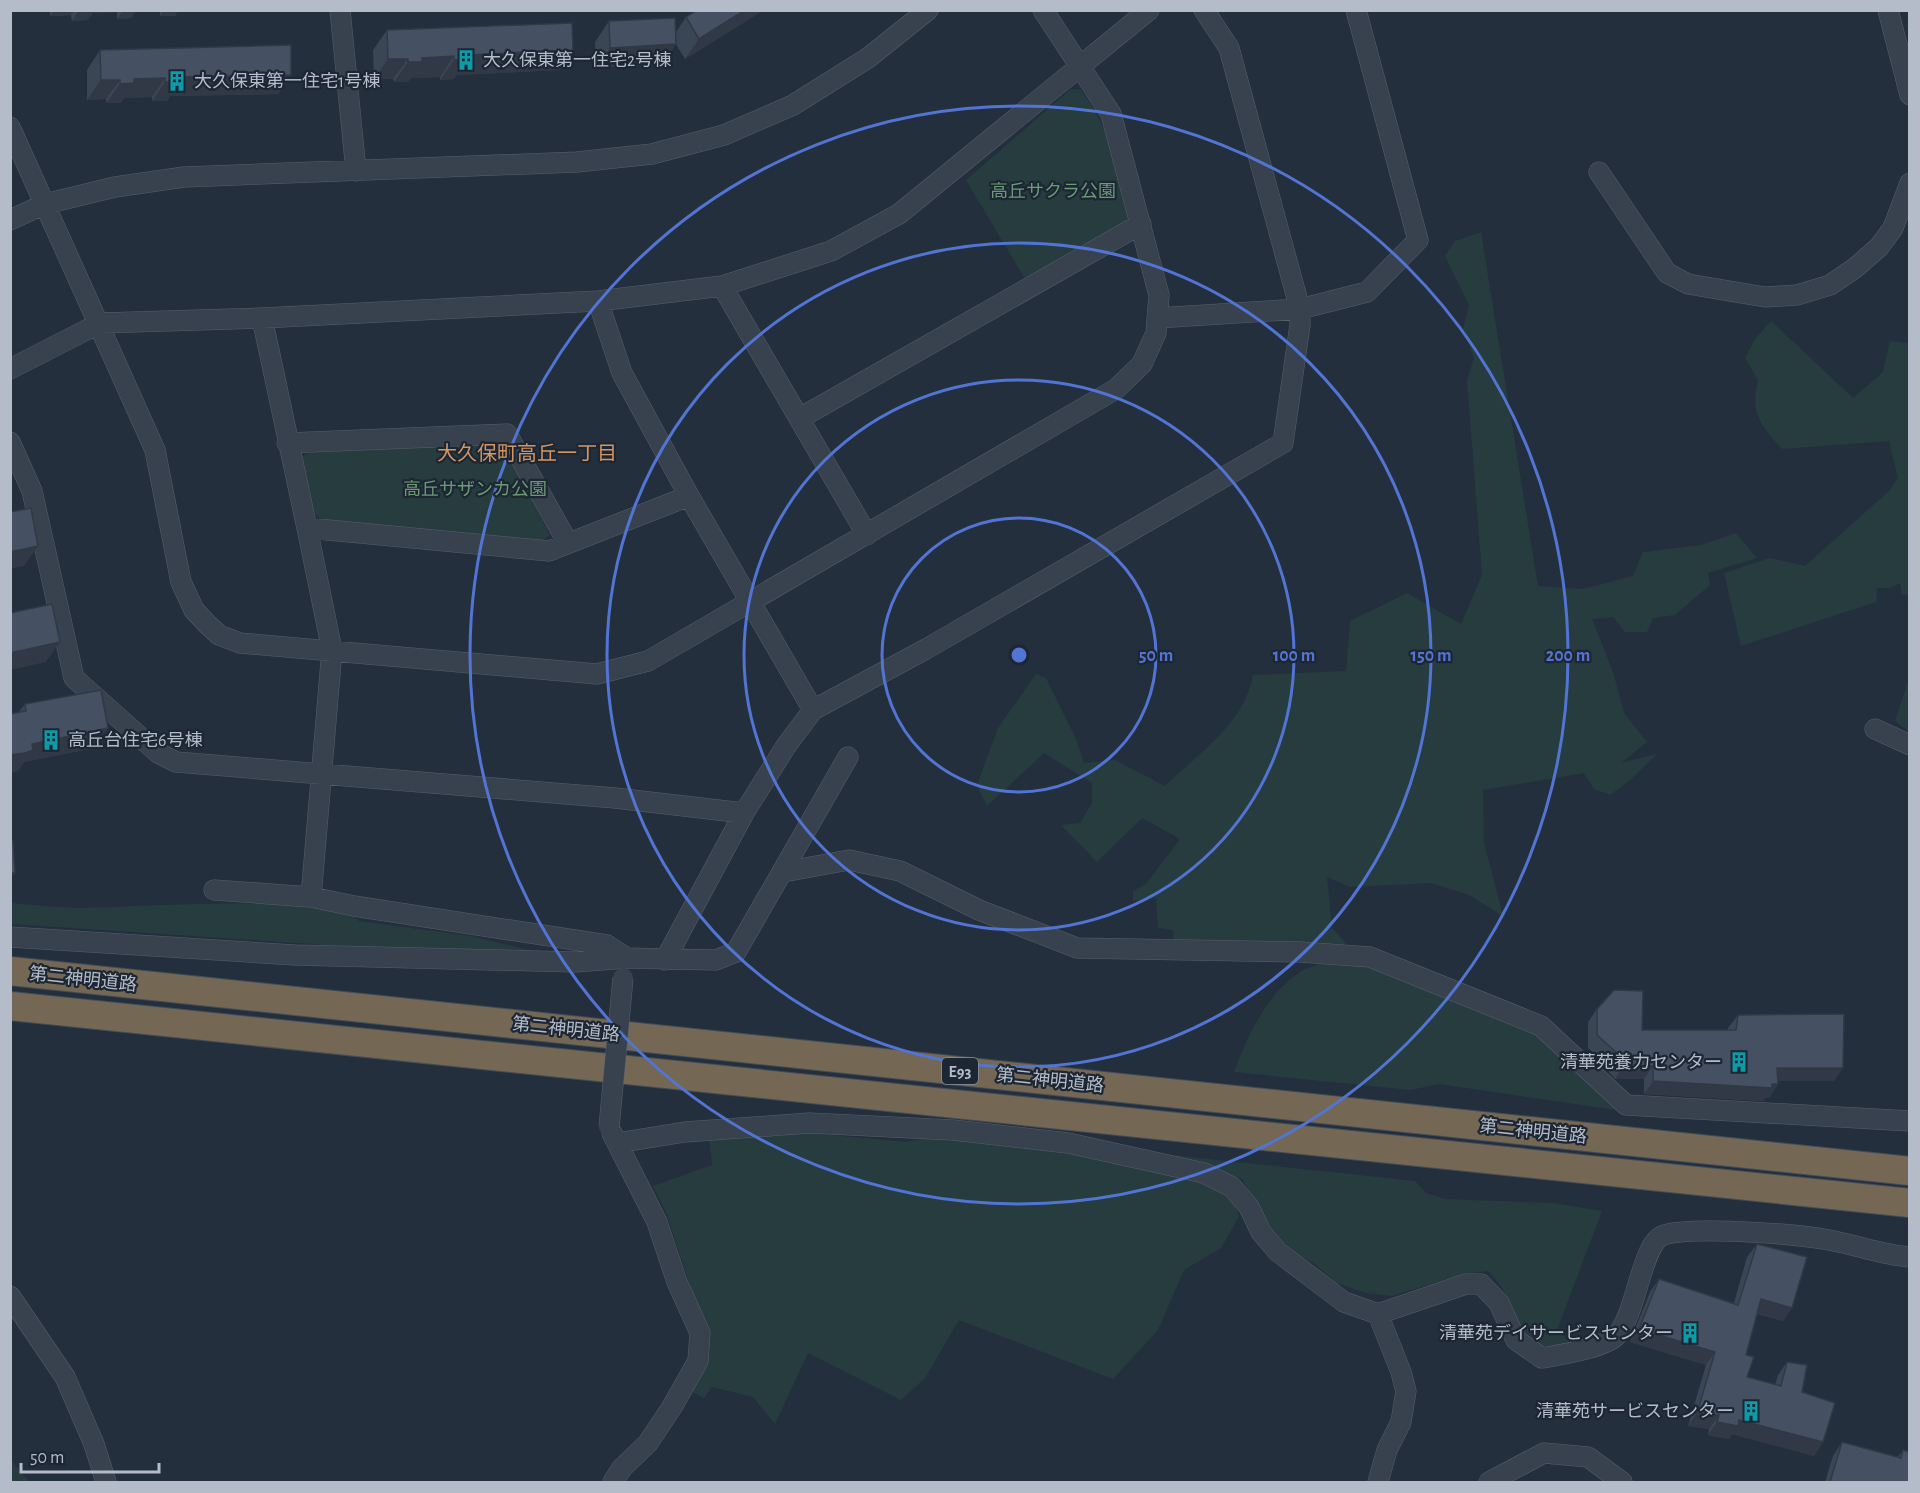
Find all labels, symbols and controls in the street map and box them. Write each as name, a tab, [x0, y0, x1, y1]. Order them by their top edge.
building icon: 大久保東第一住宅2号棟	[454, 48, 478, 72]
place label: 大久保東第一住宅2号棟	[483, 50, 671, 70]
building icon: 大久保東第一住宅1号棟	[165, 69, 189, 93]
place label: 大久保東第一住宅1号棟	[194, 71, 380, 91]
park label: 高丘サクラ公園	[990, 182, 1116, 201]
district label: 大久保町高丘一丁目	[437, 443, 617, 464]
park label: 高丘サザンカ公園	[403, 480, 547, 499]
centre of rings	[1009, 645, 1029, 665]
text: 50 m	[1139, 647, 1173, 665]
text: 100 m	[1273, 647, 1315, 665]
text: 150 m	[1411, 647, 1451, 665]
text: 200 m	[1546, 647, 1590, 665]
building icon: 高丘台住宅6号棟	[39, 728, 63, 752]
place label: 高丘台住宅6号棟	[68, 730, 202, 750]
street label: 第二神明道路	[28, 963, 138, 995]
street label: 第二神明道路	[511, 1013, 621, 1045]
building icon: 清華苑養力センター	[1727, 1050, 1751, 1074]
place label: 清華苑養力センター	[1560, 1052, 1722, 1072]
road number: E93	[942, 1058, 978, 1084]
street label: 第二神明道路	[995, 1064, 1105, 1096]
street label: 第二神明道路	[1478, 1115, 1588, 1147]
building icon: 清華苑デイサービスセンター	[1678, 1321, 1702, 1345]
place label: 清華苑デイサービスセンター	[1439, 1323, 1673, 1343]
building icon: 清華苑サービスセンター	[1739, 1399, 1763, 1423]
place label: 清華苑サービスセンター	[1536, 1402, 1734, 1421]
scale bar	[21, 1436, 159, 1474]
text: 50 m	[30, 1449, 64, 1467]

